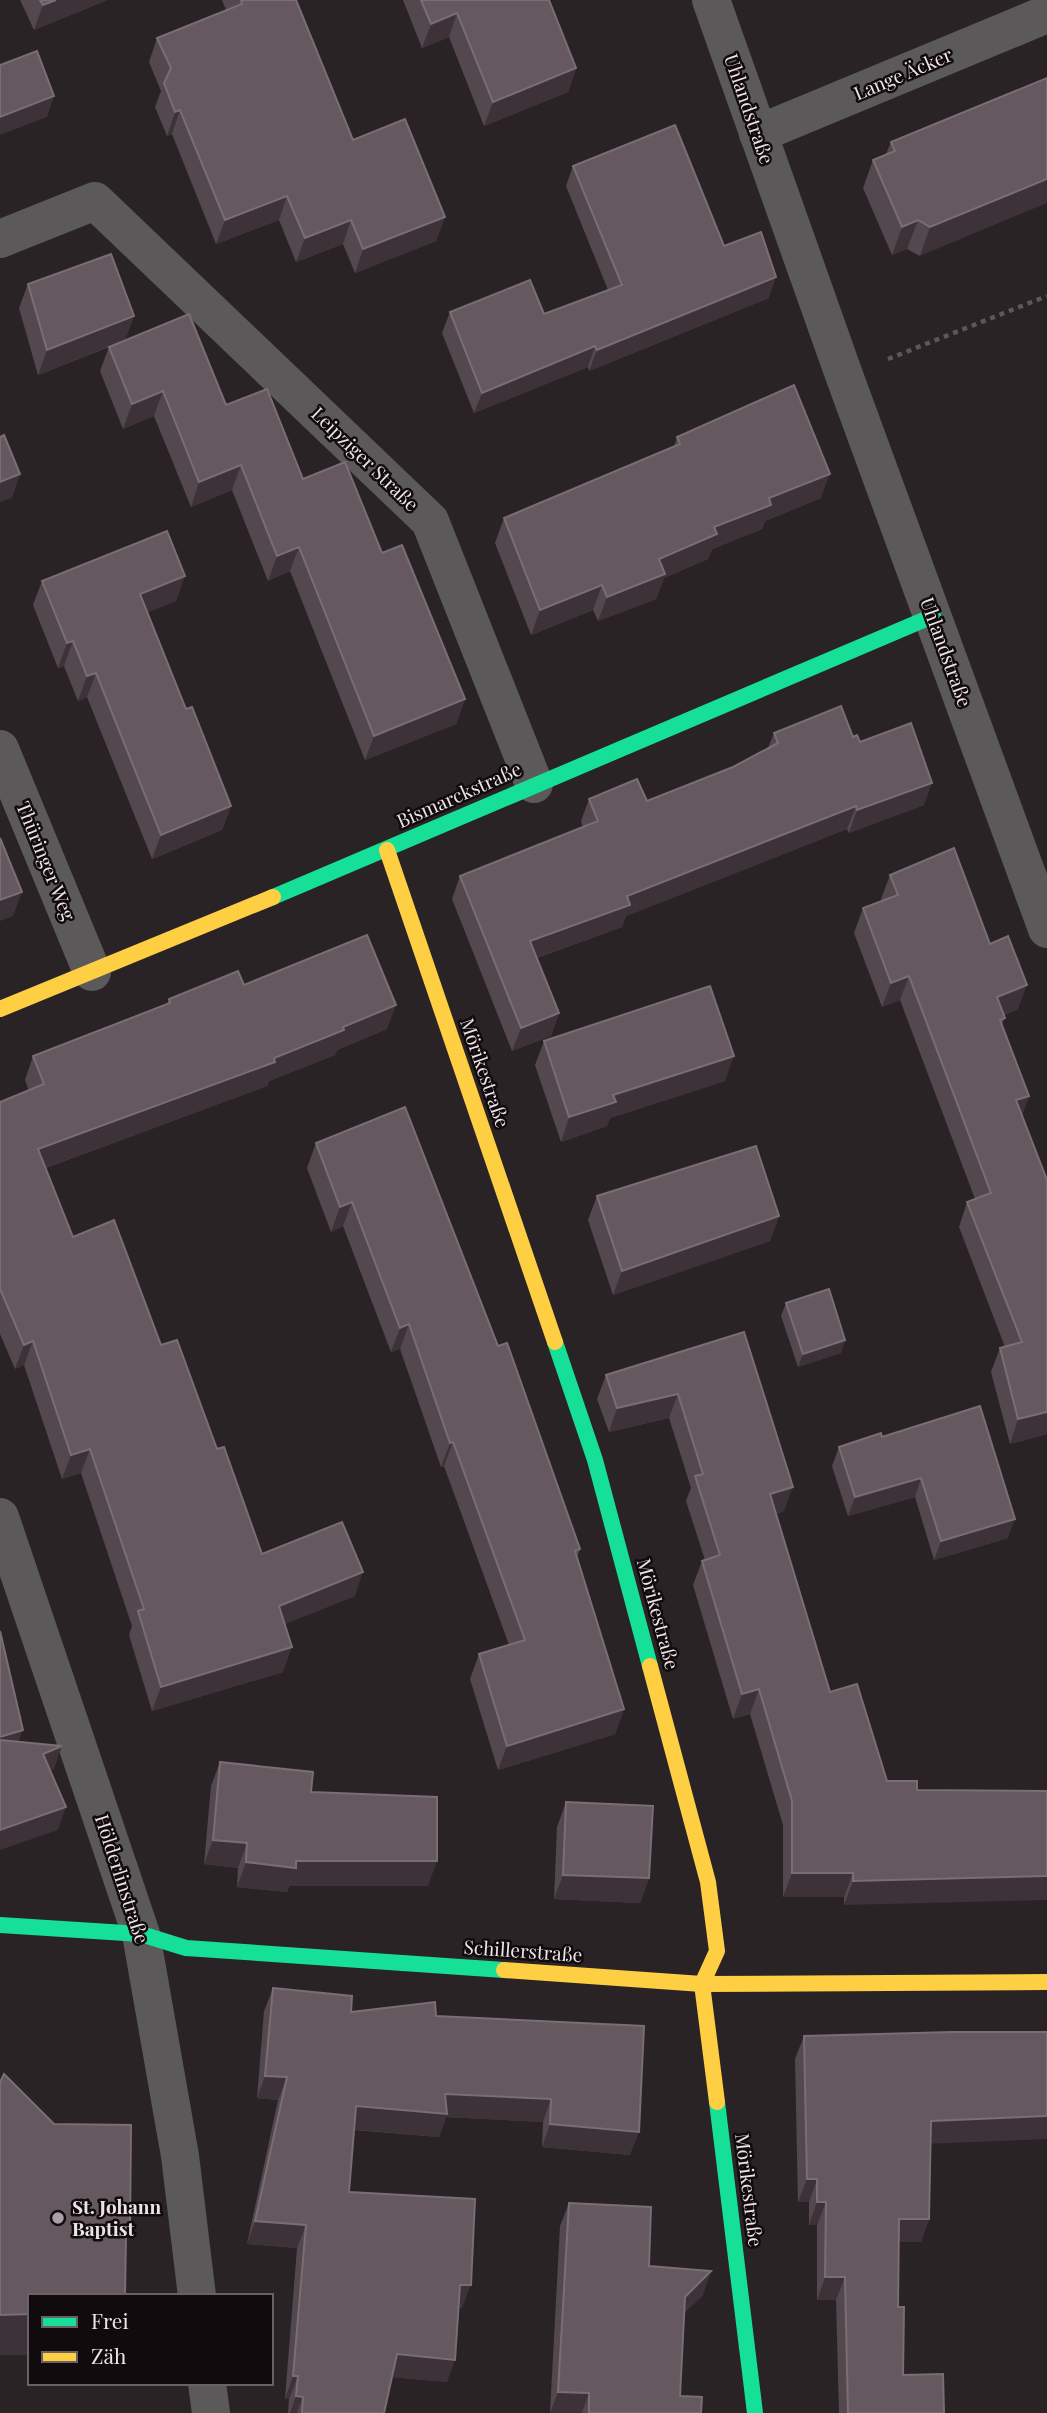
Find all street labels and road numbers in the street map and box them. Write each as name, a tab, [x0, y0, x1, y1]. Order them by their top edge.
street label: Lange Äcker	[849, 40, 956, 105]
street label: Uhlandstraße	[719, 50, 781, 167]
street label: Leipziger Straße	[306, 400, 425, 516]
street label: Uhlandstraße	[915, 593, 979, 710]
street label: Bismarckstraße	[392, 755, 525, 833]
street label: Thüringer Weg	[11, 797, 83, 924]
street label: Mörikestraße	[455, 1015, 517, 1131]
street label: Mörikestraße	[632, 1555, 686, 1672]
street label: Hölderlinstraße	[90, 1811, 156, 1947]
street label: Schillerstraße	[463, 1933, 583, 1967]
street label: Mörikestraße	[730, 2132, 770, 2248]

